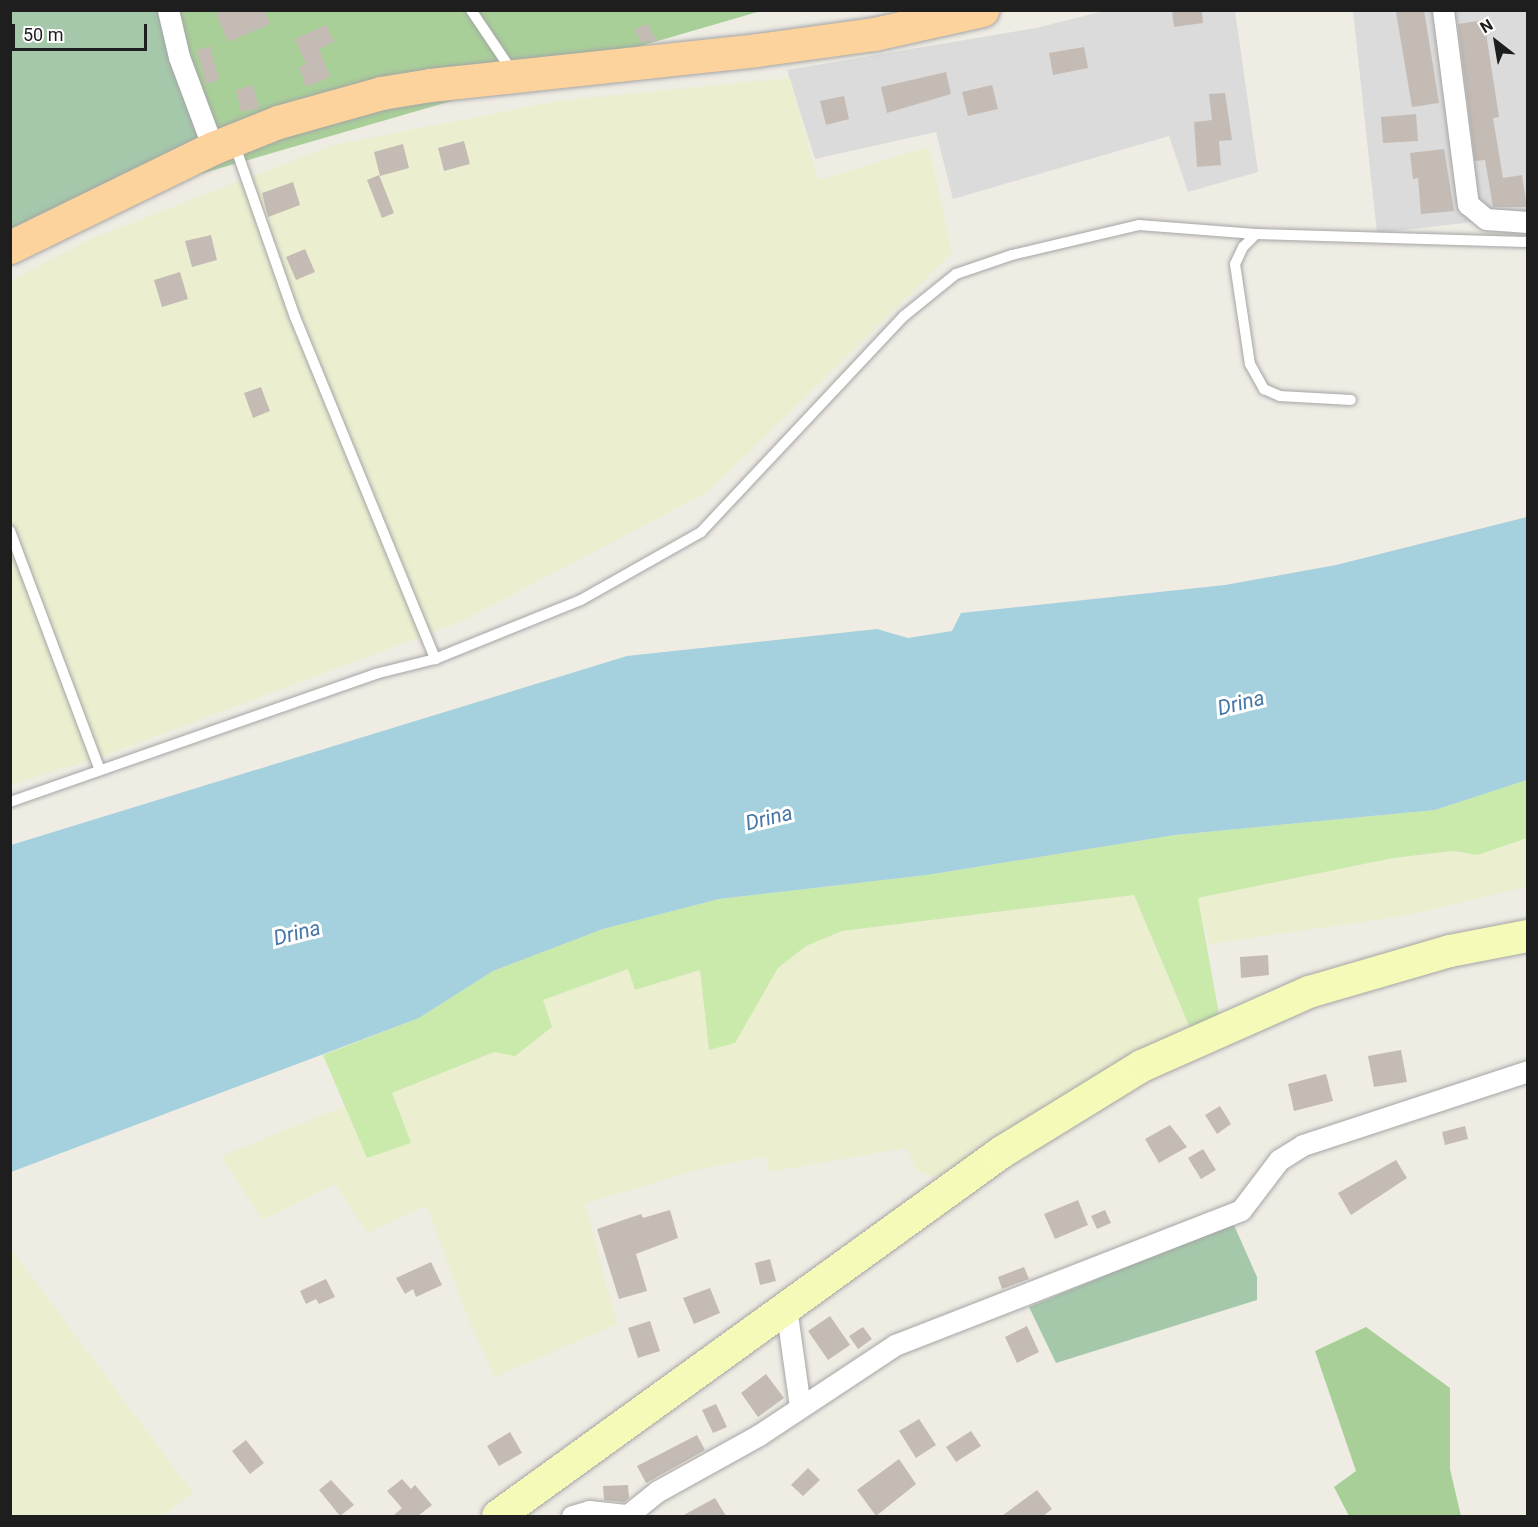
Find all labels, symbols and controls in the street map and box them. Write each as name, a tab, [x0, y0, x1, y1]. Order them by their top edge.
scale bar	[15, 12, 150, 50]
north arrow	[1466, 12, 1526, 72]
text: N	[1477, 15, 1496, 37]
text: 50 m	[23, 24, 63, 45]
water label: Drina	[1215, 685, 1267, 721]
water label: Drina	[743, 800, 795, 836]
water label: Drina	[271, 915, 323, 951]

